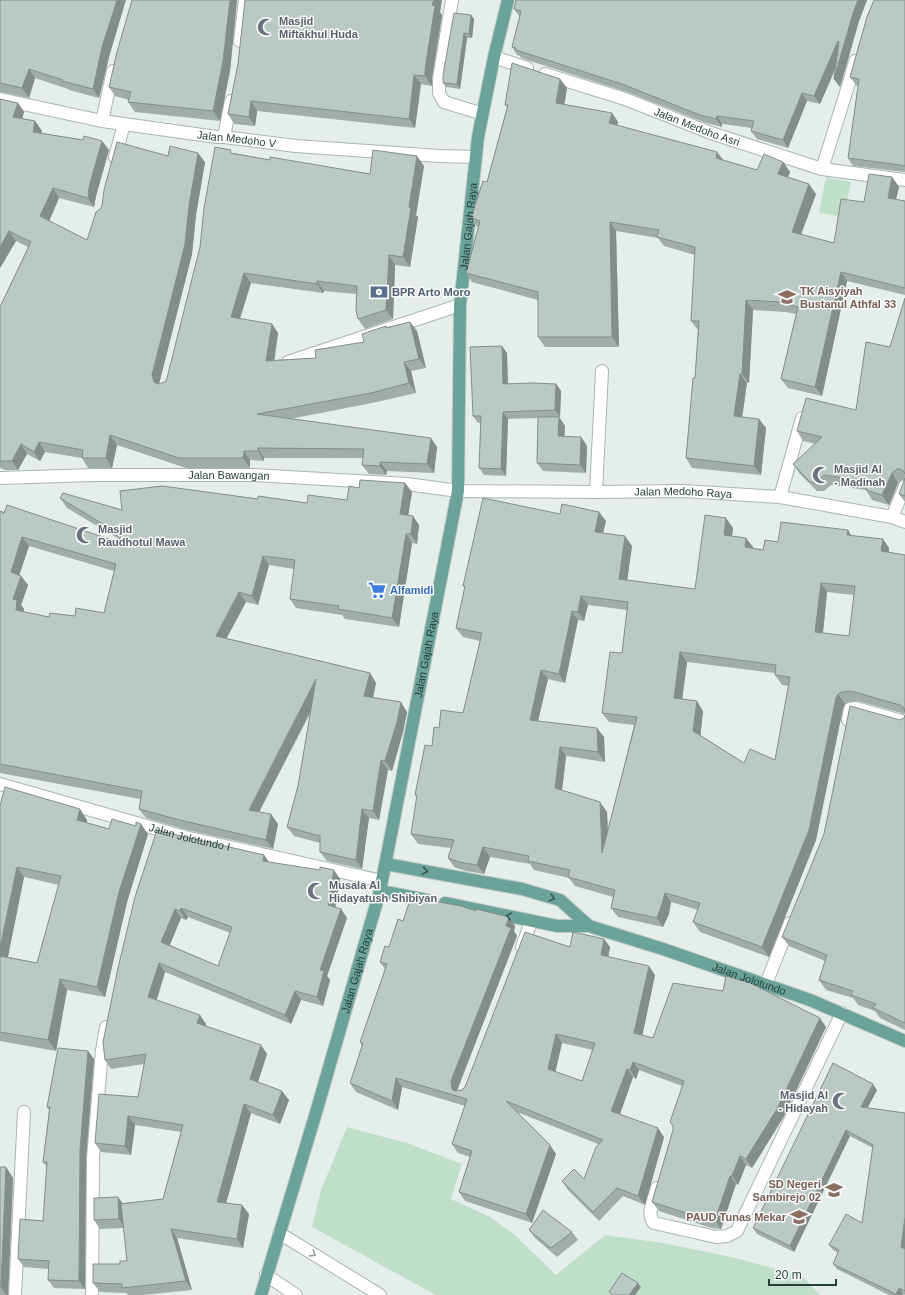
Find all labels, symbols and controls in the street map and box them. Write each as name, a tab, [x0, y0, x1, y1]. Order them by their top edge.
place label: Masjid Miftakhul Huda	[279, 15, 359, 40]
mosque icon: Masjid Miftakhul Huda	[256, 17, 276, 37]
street label: Jalan Medoho Asri	[652, 105, 741, 148]
street label: Jalan Medoho V	[196, 128, 277, 150]
street label: Jalan Gajah Raya	[458, 181, 479, 270]
bank icon: BPR Arto Moro	[369, 282, 389, 302]
place label: TK Aisyiyah Bustanul Athfal 33	[800, 285, 896, 310]
place label: BPR Arto Moro	[392, 286, 471, 298]
school or university icon: TK Aisyiyah Bustanul Athfal 33	[777, 287, 797, 307]
place label: Masjid Al - Madinah	[834, 463, 886, 488]
mosque icon: Masjid Al - Madinah	[811, 465, 831, 485]
street label: Jalan Bawangan	[188, 469, 270, 482]
street label: Jalan Medoho Raya	[634, 485, 733, 500]
place label: Masjid Raudhotul Mawa	[98, 523, 186, 548]
mosque icon: Masjid Raudhotul Mawa	[75, 525, 95, 545]
supermarket icon: Alfamidi	[367, 580, 387, 600]
place label: Alfamidi	[390, 584, 433, 596]
street label: Jalan Gajah Raya	[412, 610, 441, 699]
street label: Jalan Jolotundo I	[148, 821, 231, 853]
one-way arrow	[422, 866, 428, 875]
place label: Musala Al Hidayatush Shibiyan	[329, 879, 437, 904]
mosque icon: Musala Al Hidayatush Shibiyan	[306, 881, 326, 901]
one-way arrow	[549, 893, 555, 901]
one-way arrow	[505, 913, 512, 921]
street label: Jalan Gajah Raya	[339, 926, 375, 1015]
street label: Jalan Jolotundo	[711, 961, 788, 997]
place label: Masjid Al - Hidayah	[778, 1089, 828, 1114]
mosque icon: Masjid Al - Hidayah	[831, 1091, 851, 1111]
place label: SD Negeri Sambirejo 02	[753, 1178, 821, 1203]
school or university icon: SD Negeri Sambirejo 02	[824, 1180, 844, 1200]
school or university icon: PAUD Tunas Mekar	[789, 1207, 809, 1227]
place label: PAUD Tunas Mekar	[686, 1211, 787, 1223]
one-way arrow	[308, 1249, 315, 1256]
scale bar	[769, 1261, 836, 1287]
text: 20 m	[775, 1268, 802, 1282]

